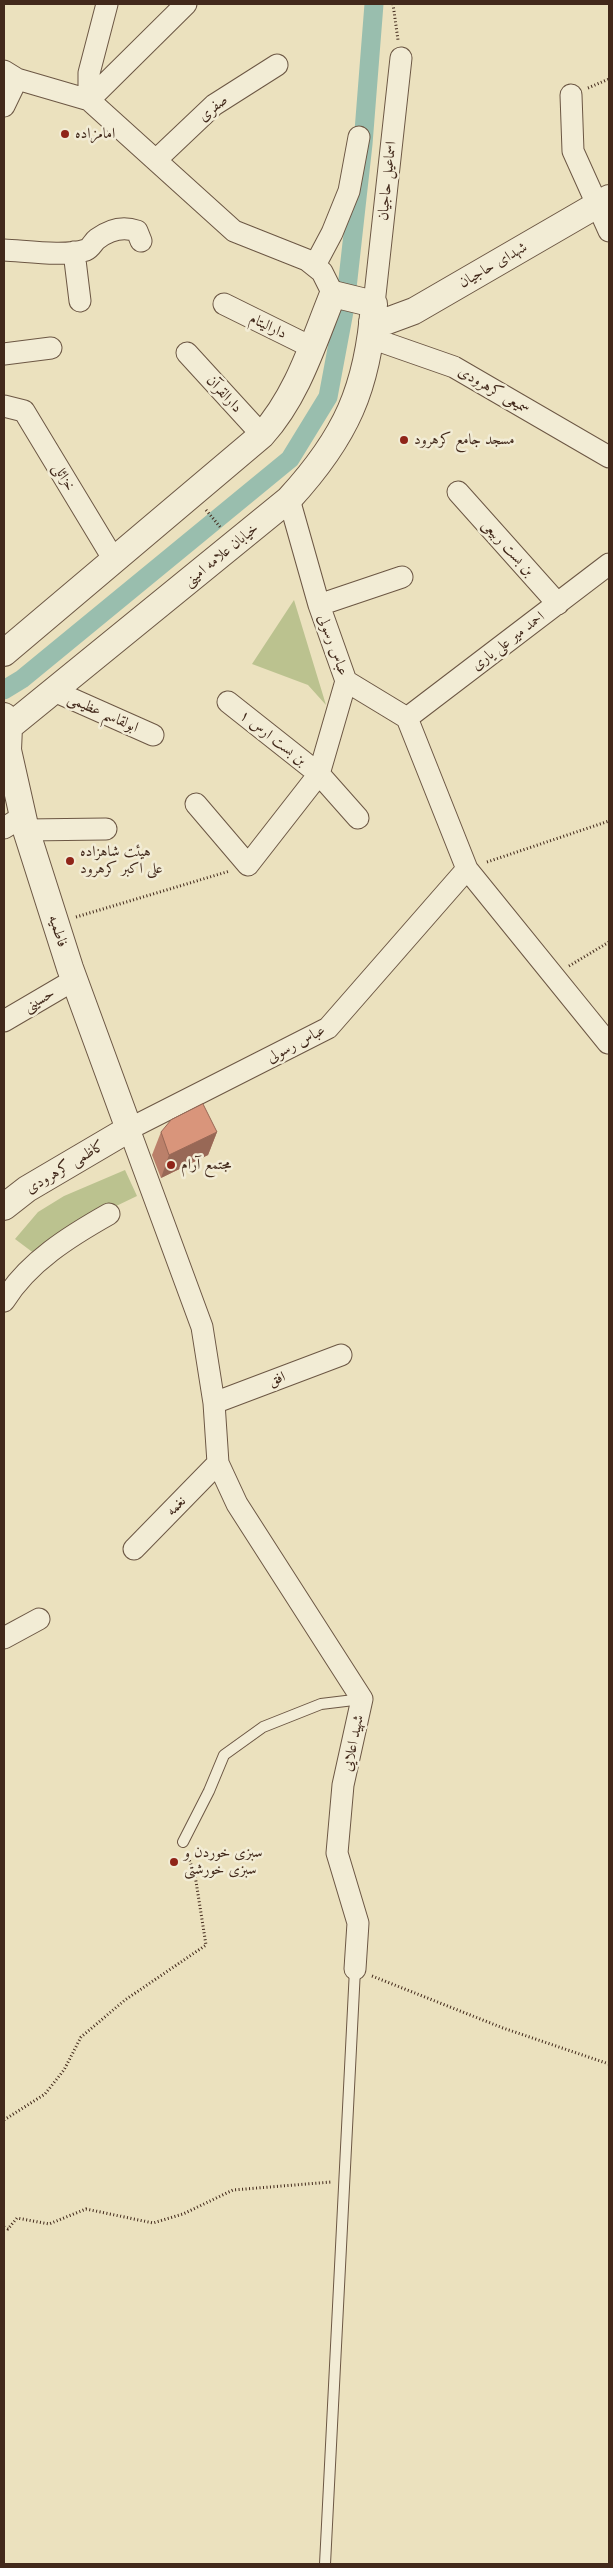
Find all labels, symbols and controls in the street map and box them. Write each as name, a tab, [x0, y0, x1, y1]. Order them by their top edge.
street label: صفری	[195, 91, 231, 125]
place label: امامزاده	[75, 125, 115, 143]
marker: امامزاده	[59, 128, 71, 140]
street label: اسماعیل حاجیان	[374, 140, 400, 222]
street label: شهدای حاجیان	[456, 238, 530, 292]
street label: دارالیتام	[246, 309, 290, 343]
street label: سمیعی کرهرودی	[455, 362, 533, 418]
street label: دارالقرآن	[202, 372, 246, 416]
place label: مسجد جامع کرهرود	[414, 431, 514, 449]
marker: مسجد جامع کرهرود	[398, 434, 410, 446]
street label: خزائلی	[49, 460, 79, 494]
street label: بن بست ربیعی	[478, 516, 538, 580]
street label: خیابان علامه امینی	[180, 519, 262, 591]
street label: احمد میر علی یاری	[468, 608, 548, 674]
street label: عباس رسولی	[314, 612, 352, 678]
street label: ابولقاسم عظیمی	[65, 689, 141, 737]
street label: بن بست ارس ۱	[236, 706, 310, 770]
place label: هیئت شاهزاده علی اکبر کرهرود	[80, 843, 162, 878]
marker: هیئت شاهزاده علی اکبر کرهرود	[64, 855, 76, 867]
street label: فاطمیه	[44, 913, 72, 949]
street label: حسینی	[20, 984, 58, 1016]
street label: عباس رسولی	[264, 1021, 328, 1067]
street label: کاظمی کرهرودی	[22, 1136, 108, 1198]
place label: مجتمع آرام	[181, 1156, 231, 1174]
marker: مجتمع آرام	[165, 1159, 177, 1171]
street label: افق	[266, 1368, 288, 1390]
street label: نغمه	[162, 1492, 190, 1520]
street label: شهید اعلایی	[338, 1713, 368, 1773]
place label: سبزی خوردن و سبزی خورشتی	[184, 1844, 263, 1879]
marker: سبزی خوردن و سبزی خورشتی	[168, 1856, 180, 1868]

